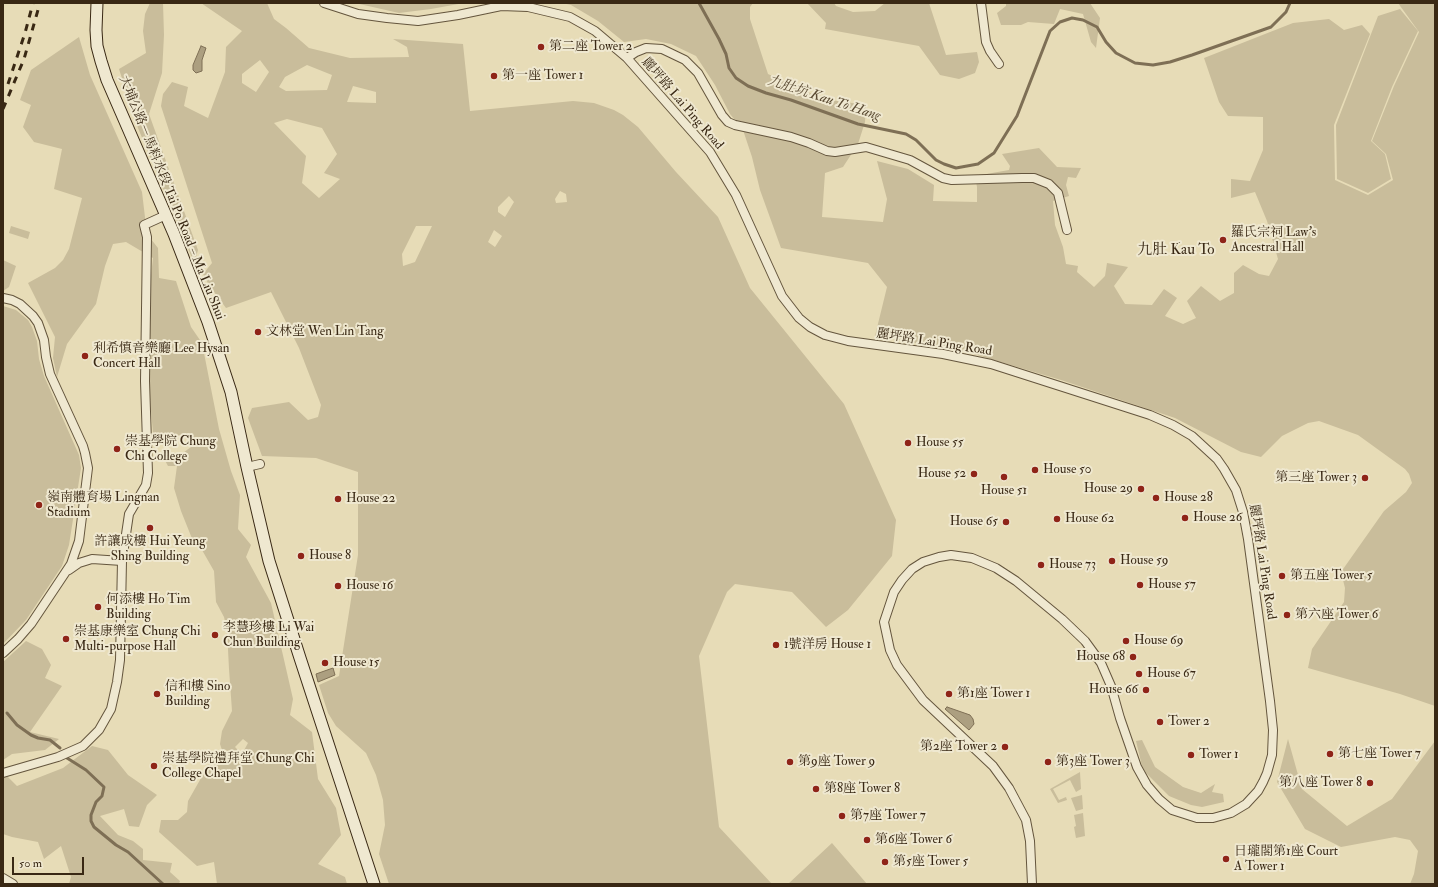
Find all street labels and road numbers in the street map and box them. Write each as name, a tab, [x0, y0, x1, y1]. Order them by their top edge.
street label: 麗坪路 Lai Ping Road	[638, 55, 726, 153]
street label: 大埔公路－馬料水段 Tai Po Road – Ma Liu Shui	[115, 74, 227, 322]
street label: 麗坪路 Lai Ping Road	[875, 326, 993, 360]
street label: 麗坪路 Lai Ping Road	[1245, 503, 1279, 621]

